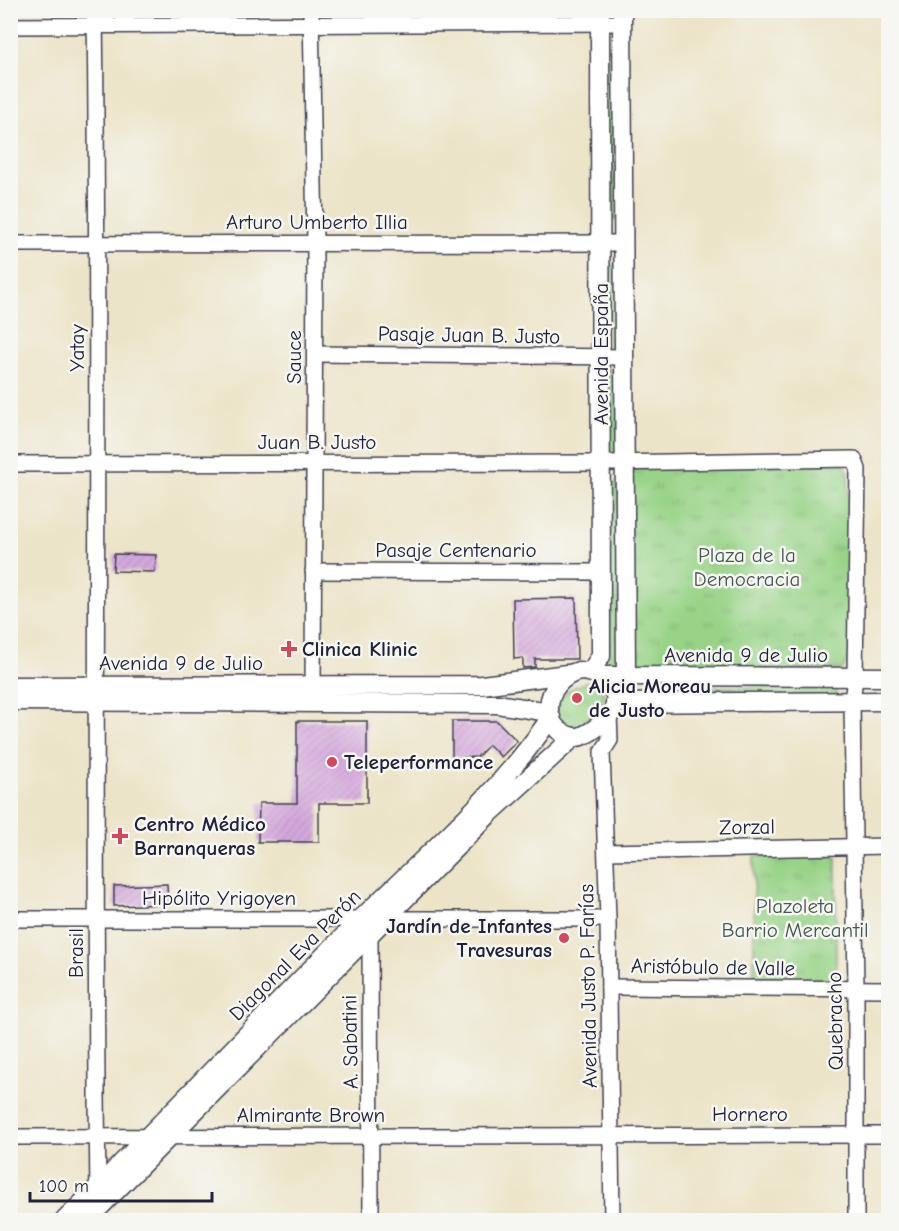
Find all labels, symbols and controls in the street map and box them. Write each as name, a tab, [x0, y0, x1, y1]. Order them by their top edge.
street label: Arturo Umberto Illia	[226, 210, 408, 234]
street label: Avenida España	[589, 283, 613, 425]
street label: Pasaje Juan B. Justo	[378, 321, 560, 349]
street label: Yatay	[65, 324, 89, 372]
street label: Sauce	[282, 330, 306, 384]
street label: Juan B. Justo	[258, 430, 376, 454]
street label: Pasaje Centenario	[375, 538, 537, 562]
park label: Plaza de la Democracia	[694, 543, 800, 591]
place label: Clinica Klinic	[302, 637, 418, 661]
marker: Clinica Klinic	[280, 640, 298, 658]
street label: Avenida 9 de Julio	[664, 643, 828, 667]
street label: Avenida 9 de Julio	[99, 651, 263, 675]
place label: Alicia Moreau de Justo	[589, 674, 711, 722]
marker: Alicia Moreau de Justo	[570, 691, 584, 705]
place label: Teleperformance	[344, 750, 493, 774]
marker: Teleperformance	[325, 755, 339, 769]
place label: Centro Médico Barranqueras	[134, 812, 266, 860]
street label: Zorzal	[719, 815, 775, 839]
marker: Centro Médico Barranqueras	[111, 827, 129, 845]
street label: Diagonal Eva Perón	[224, 884, 366, 1026]
street label: Avenida Justo P. Farías	[574, 884, 602, 1088]
street label: Hipólito Yrigoyen	[142, 886, 296, 910]
park label: Plazoleta Barrio Mercantil	[721, 894, 869, 942]
place label: Jardín de Infantes Travesuras	[386, 914, 552, 962]
street label: Brasil	[64, 928, 88, 978]
marker: Jardín de Infantes Travesuras	[557, 931, 571, 945]
street label: Aristóbulo de Valle	[631, 954, 795, 980]
street label: Quebracho	[822, 971, 848, 1071]
street label: A. Sabatini	[337, 995, 363, 1089]
street label: Hornero	[712, 1102, 788, 1126]
street label: Almirante Brown	[237, 1103, 385, 1127]
scale bar	[30, 1165, 212, 1203]
text: 100 m	[39, 1176, 89, 1197]

